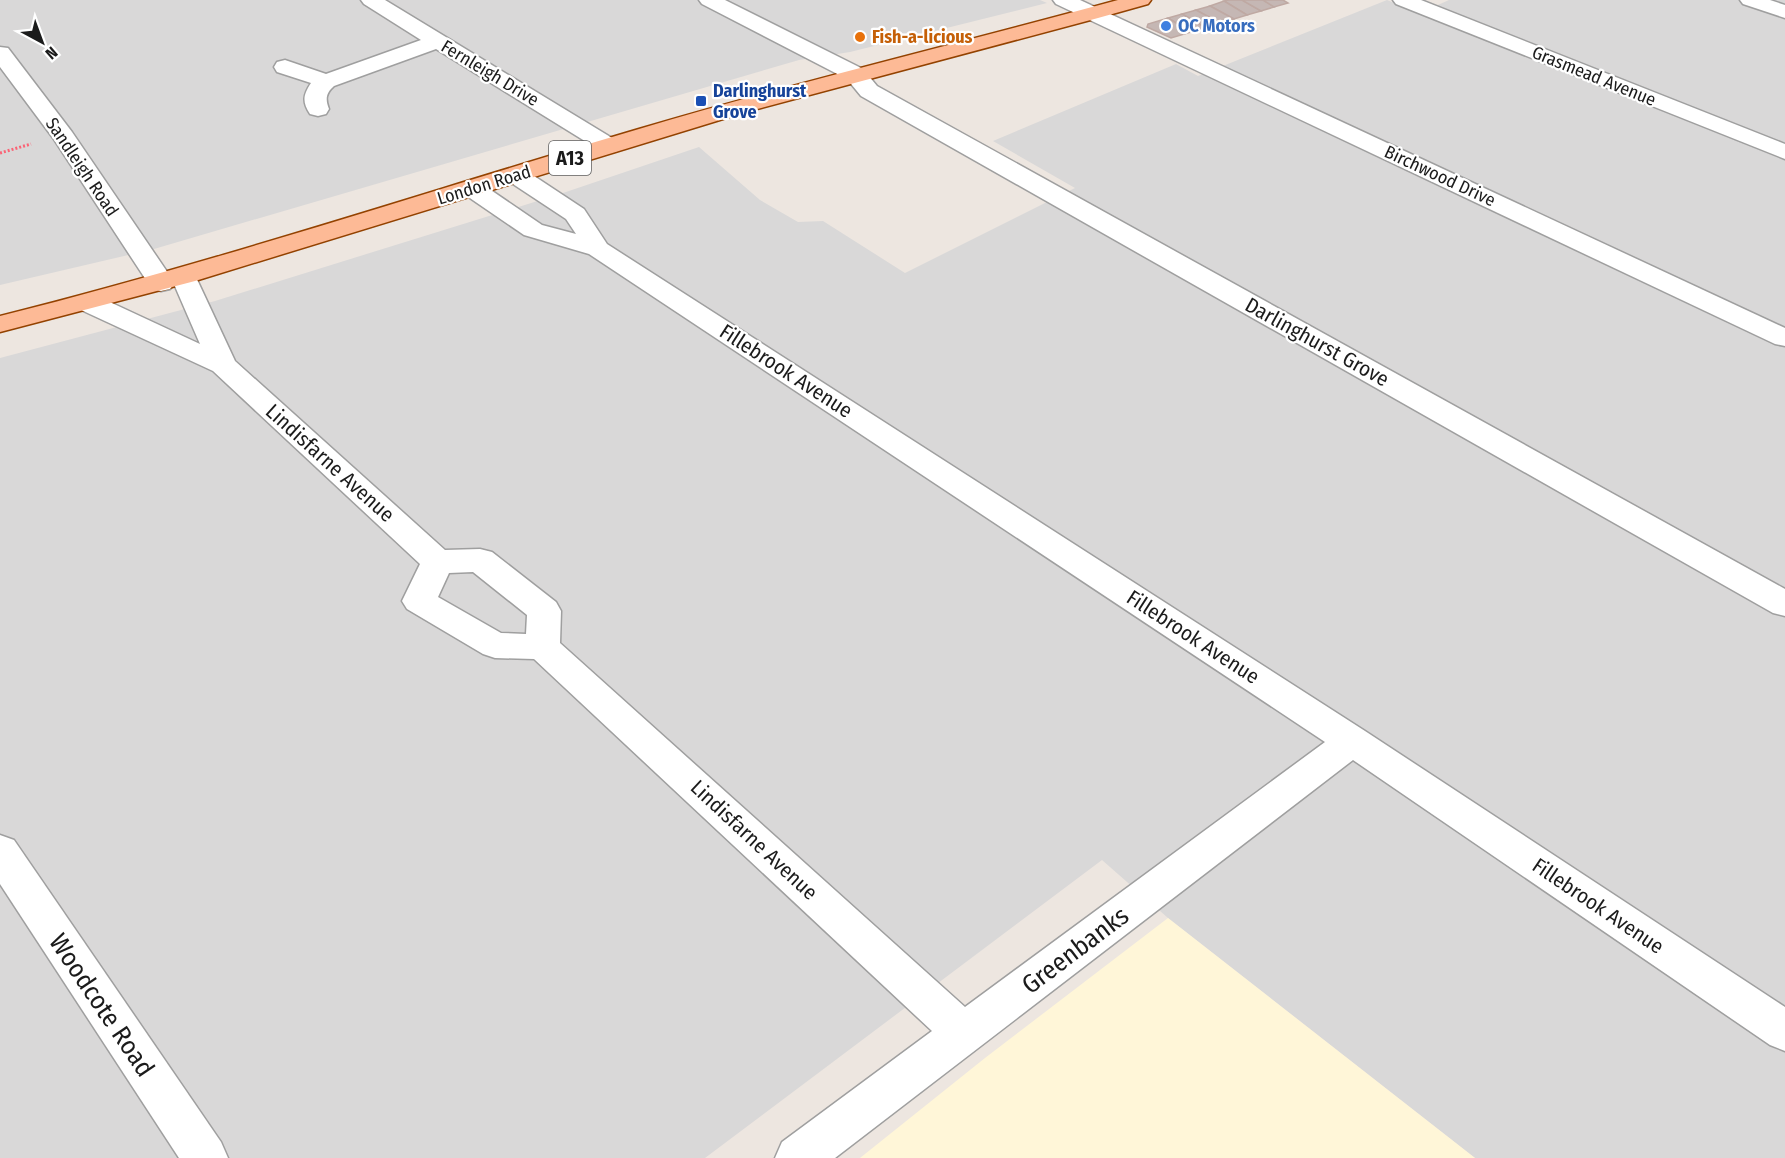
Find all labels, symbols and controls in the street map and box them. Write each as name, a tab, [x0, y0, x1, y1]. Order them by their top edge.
north arrow	[12, 12, 72, 72]
place label: OC Motors	[1178, 15, 1255, 37]
marker: OC Motors	[1159, 19, 1173, 33]
place label: Fish-a-licious	[872, 26, 973, 48]
marker: Fish-a-licious	[853, 30, 867, 44]
street label: Fernleigh Drive	[437, 35, 543, 111]
street label: Grasmead Avenue	[1529, 41, 1659, 111]
text: N	[42, 43, 61, 63]
place label: Darlinghurst Grove	[713, 80, 807, 123]
marker: Darlinghurst Grove	[694, 94, 708, 108]
street label: Sandleigh Road	[41, 113, 123, 221]
road number: A13	[549, 141, 591, 175]
street label: Birchwood Drive	[1381, 141, 1499, 211]
street label: London Road	[435, 160, 533, 210]
street label: Darlinghurst Grove	[1240, 292, 1394, 392]
street label: Fillebrook Avenue	[715, 318, 857, 424]
street label: Lindisfarne Avenue	[260, 398, 400, 528]
street label: Fillebrook Avenue	[1122, 584, 1264, 690]
street label: Lindisfarne Avenue	[685, 774, 823, 906]
street label: Fillebrook Avenue	[1527, 852, 1669, 960]
street label: Greenbanks	[1016, 900, 1135, 1001]
street label: Woodcote Road	[42, 928, 161, 1083]

